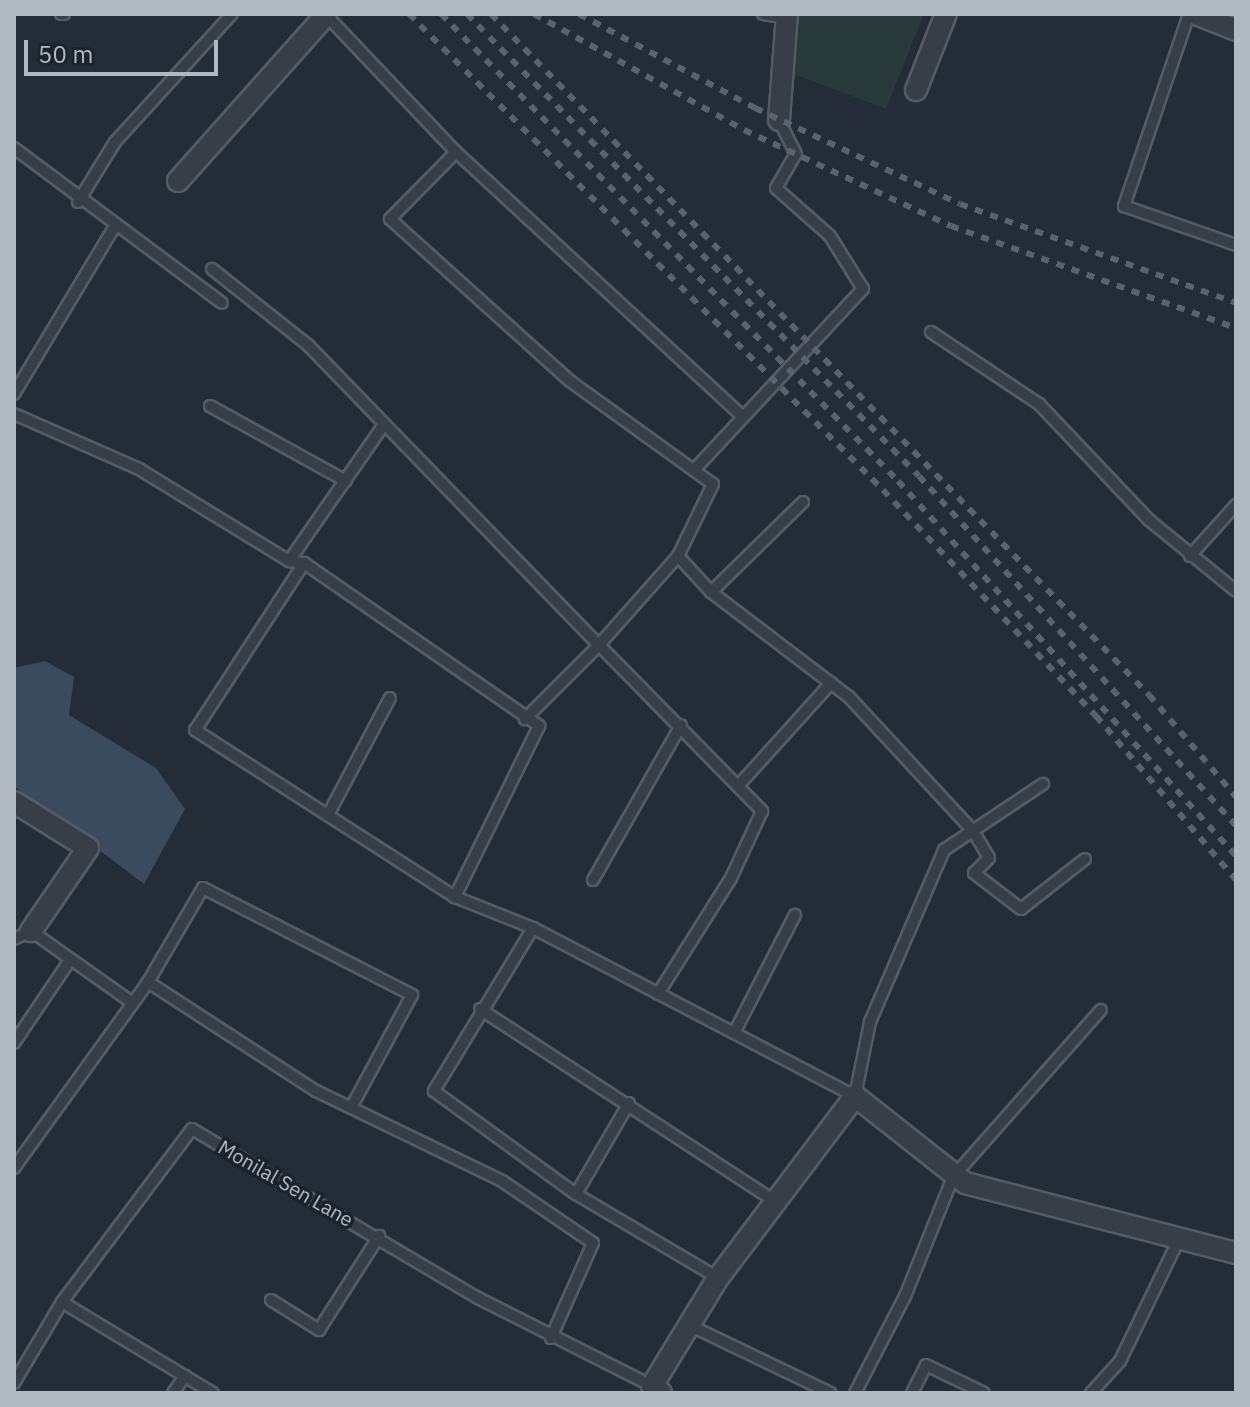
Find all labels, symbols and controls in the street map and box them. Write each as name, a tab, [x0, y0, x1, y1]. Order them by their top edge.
scale bar	[28, 24, 222, 74]
text: 50 m	[38, 38, 93, 70]
street label: Monilal Sen Lane	[214, 1135, 358, 1231]

